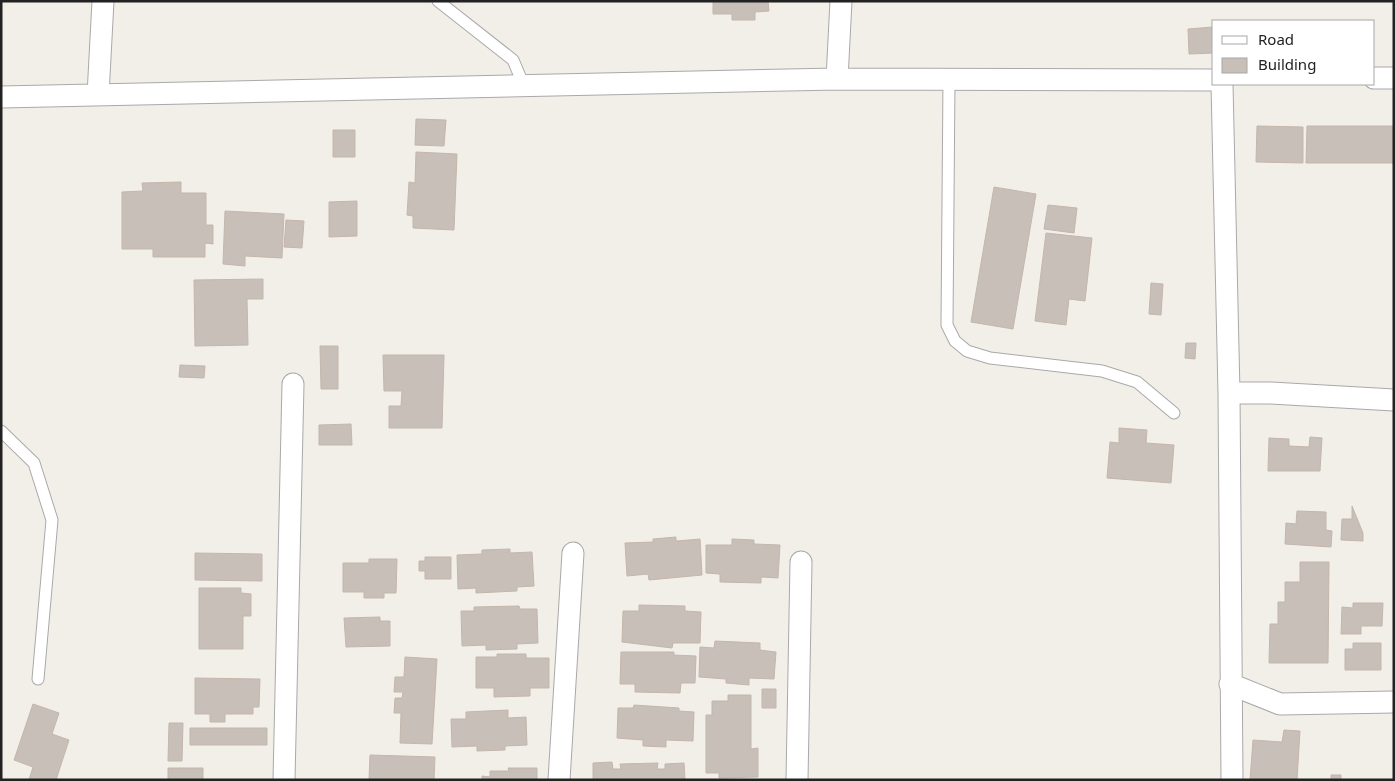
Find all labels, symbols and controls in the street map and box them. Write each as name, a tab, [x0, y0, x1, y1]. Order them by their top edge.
legend	[1212, 20, 1375, 85]
text: Road	[1258, 29, 1294, 49]
text: Building	[1258, 54, 1316, 74]

